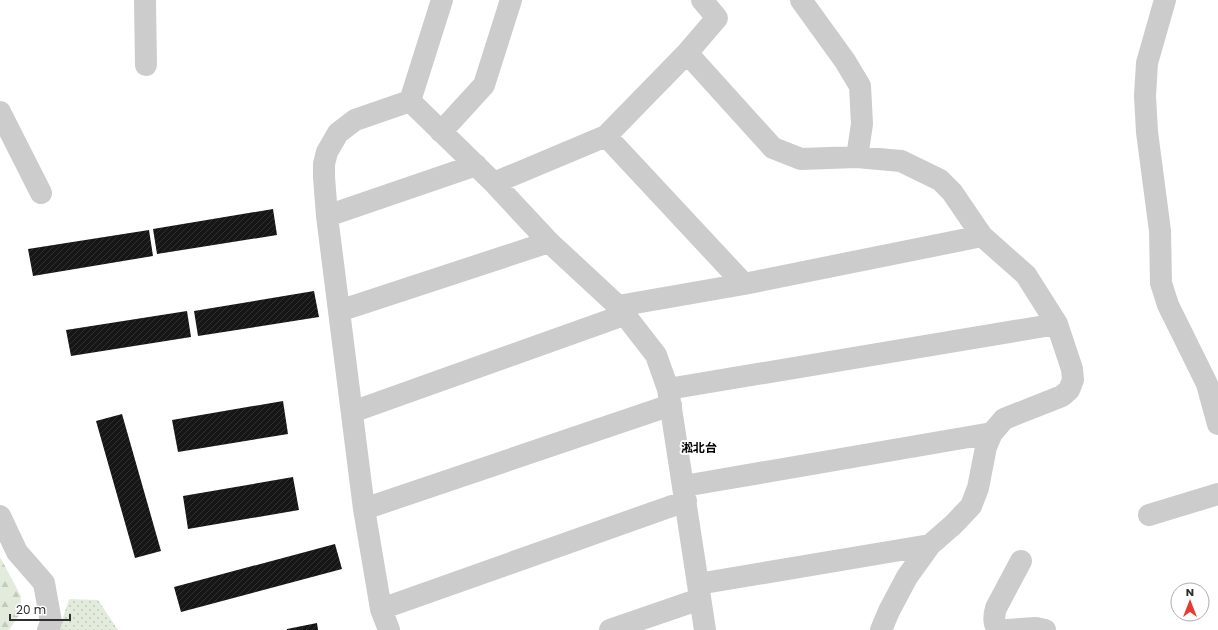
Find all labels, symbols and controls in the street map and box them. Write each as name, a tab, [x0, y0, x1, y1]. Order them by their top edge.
district label: 淞北台	[681, 439, 717, 456]
north arrow	[1170, 582, 1210, 622]
text: N	[1186, 584, 1194, 600]
scale bar	[10, 596, 70, 622]
text: 20 m	[16, 601, 46, 618]

